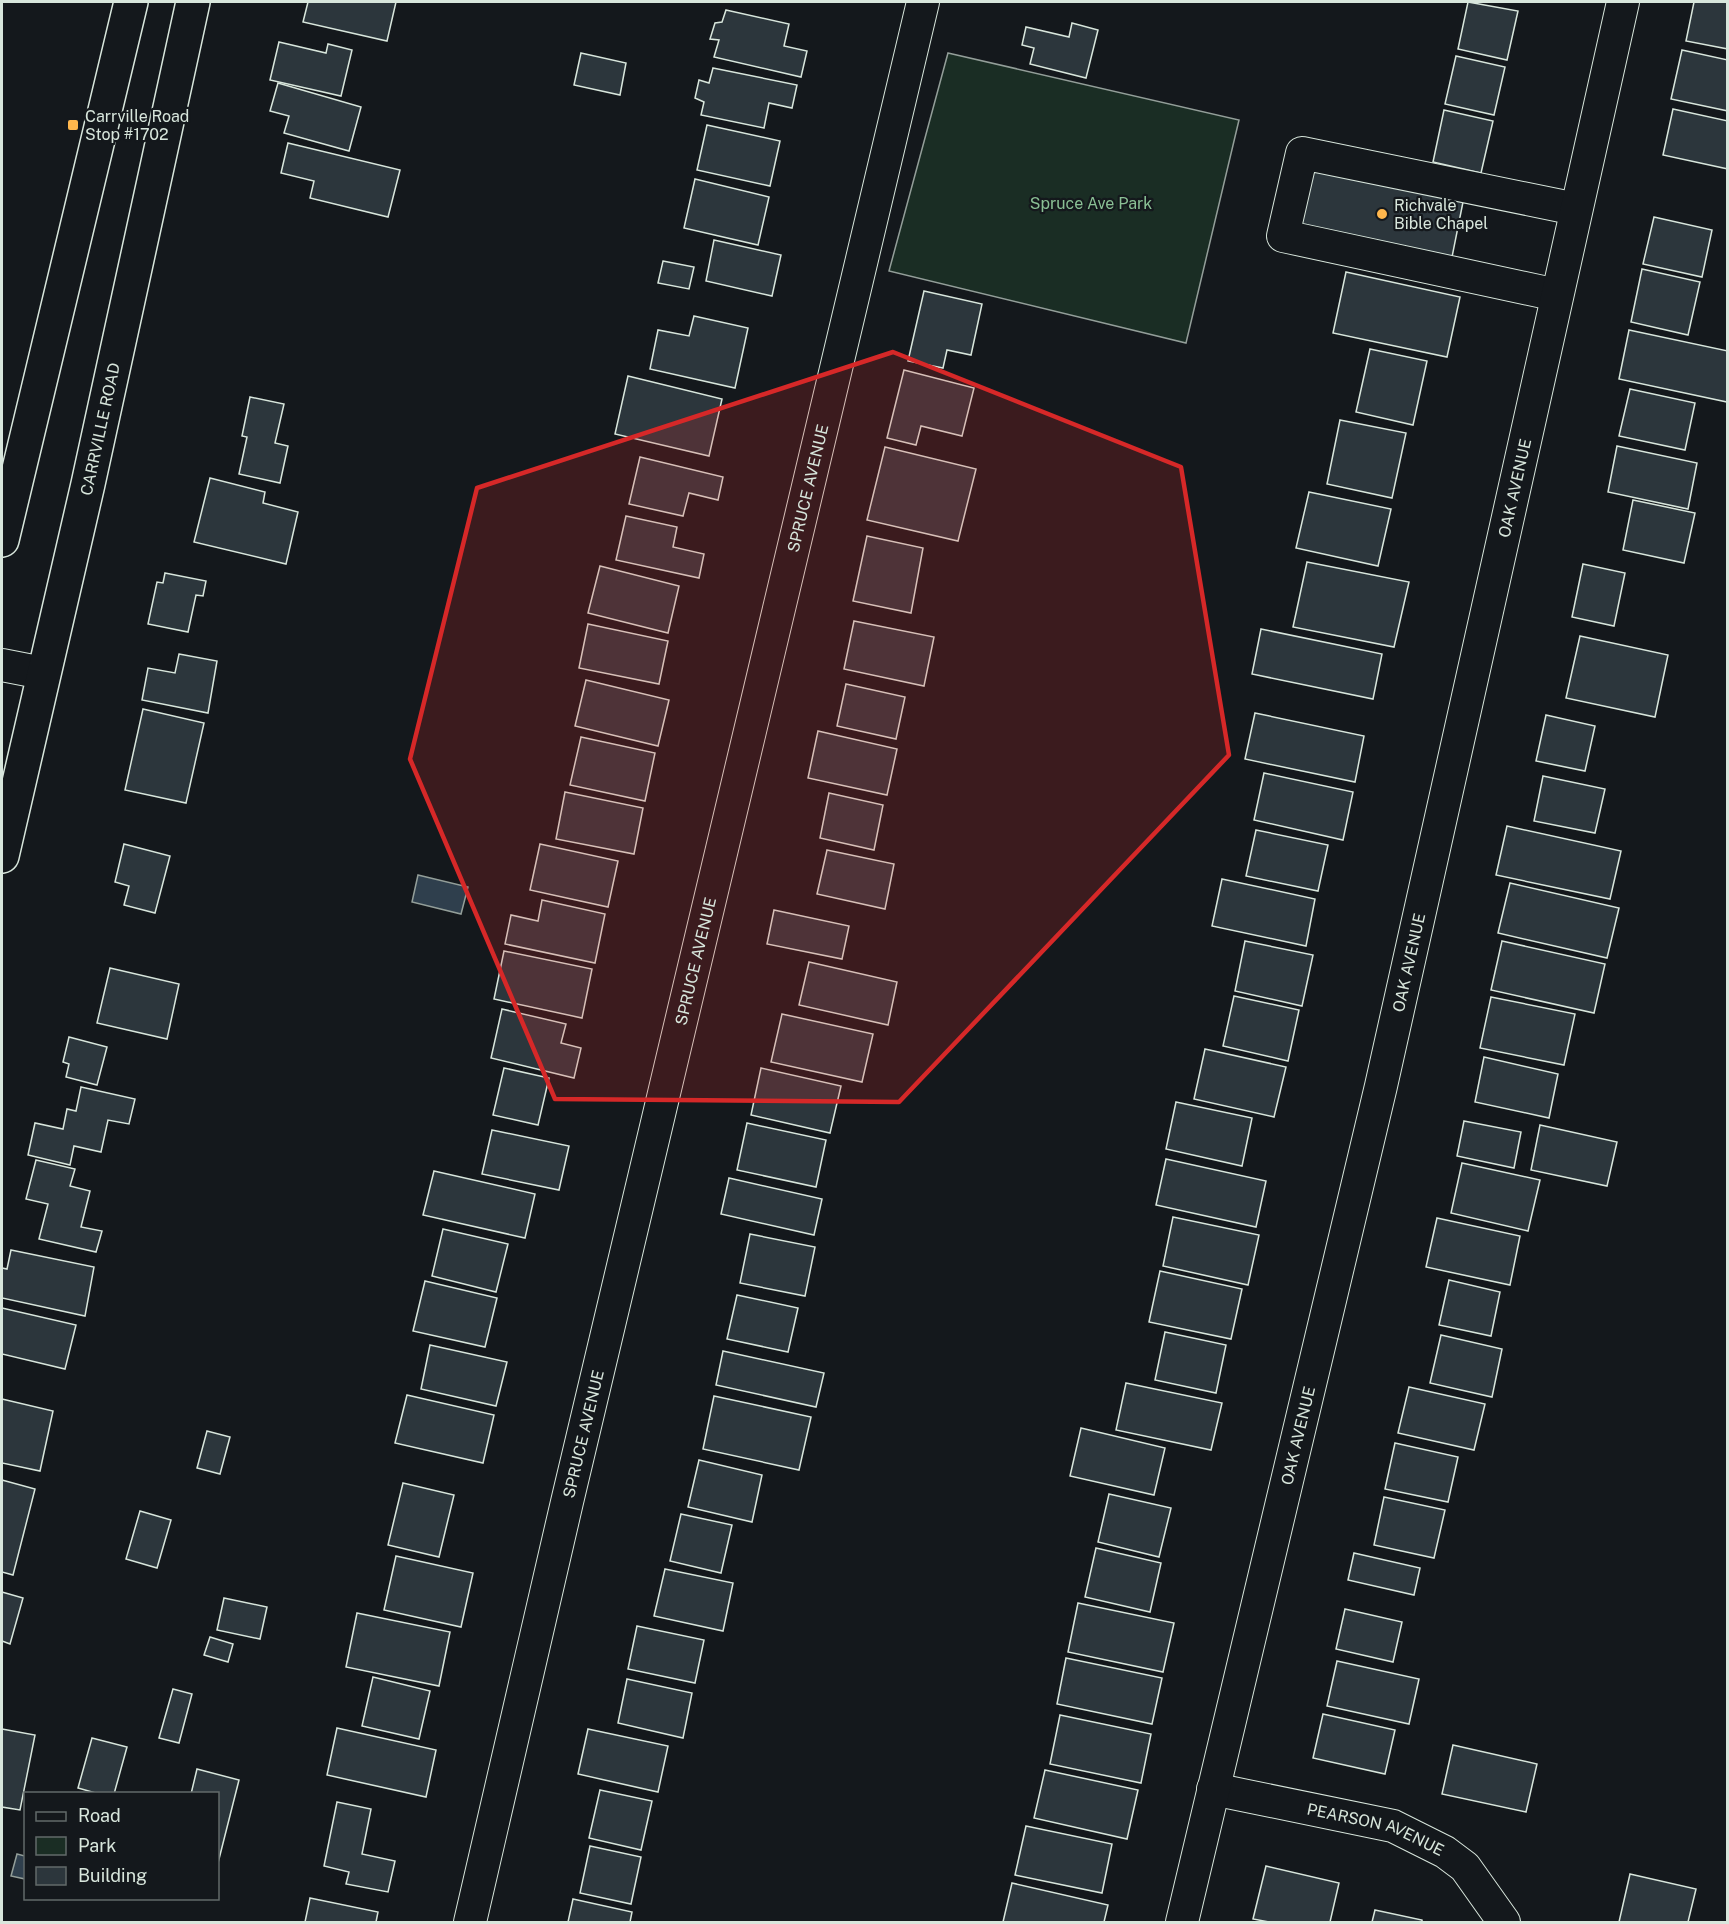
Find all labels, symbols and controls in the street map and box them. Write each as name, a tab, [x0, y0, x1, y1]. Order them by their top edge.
place label: Carrville Road Stop #1702	[85, 107, 189, 144]
marker: Carrville Road Stop #1702	[66, 118, 80, 132]
park label: Spruce Ave Park	[1030, 194, 1152, 213]
place label: Richvale Bible Chapel	[1394, 196, 1488, 233]
marker: Richvale Bible Chapel	[1375, 207, 1389, 221]
street label: CARRVILLE ROAD	[77, 361, 124, 497]
street label: SPRUCE AVENUE	[784, 422, 832, 554]
street label: OAK AVENUE	[1495, 437, 1535, 539]
street label: SPRUCE AVENUE	[671, 895, 720, 1027]
street label: OAK AVENUE	[1389, 911, 1429, 1014]
street label: SPRUCE AVENUE	[559, 1368, 608, 1500]
street label: OAK AVENUE	[1277, 1384, 1319, 1487]
legend	[24, 1792, 219, 1900]
street label: PEARSON AVENUE	[1305, 1800, 1447, 1860]
text: Road	[78, 1805, 121, 1826]
text: Park	[78, 1835, 116, 1856]
text: Building	[78, 1865, 147, 1886]

